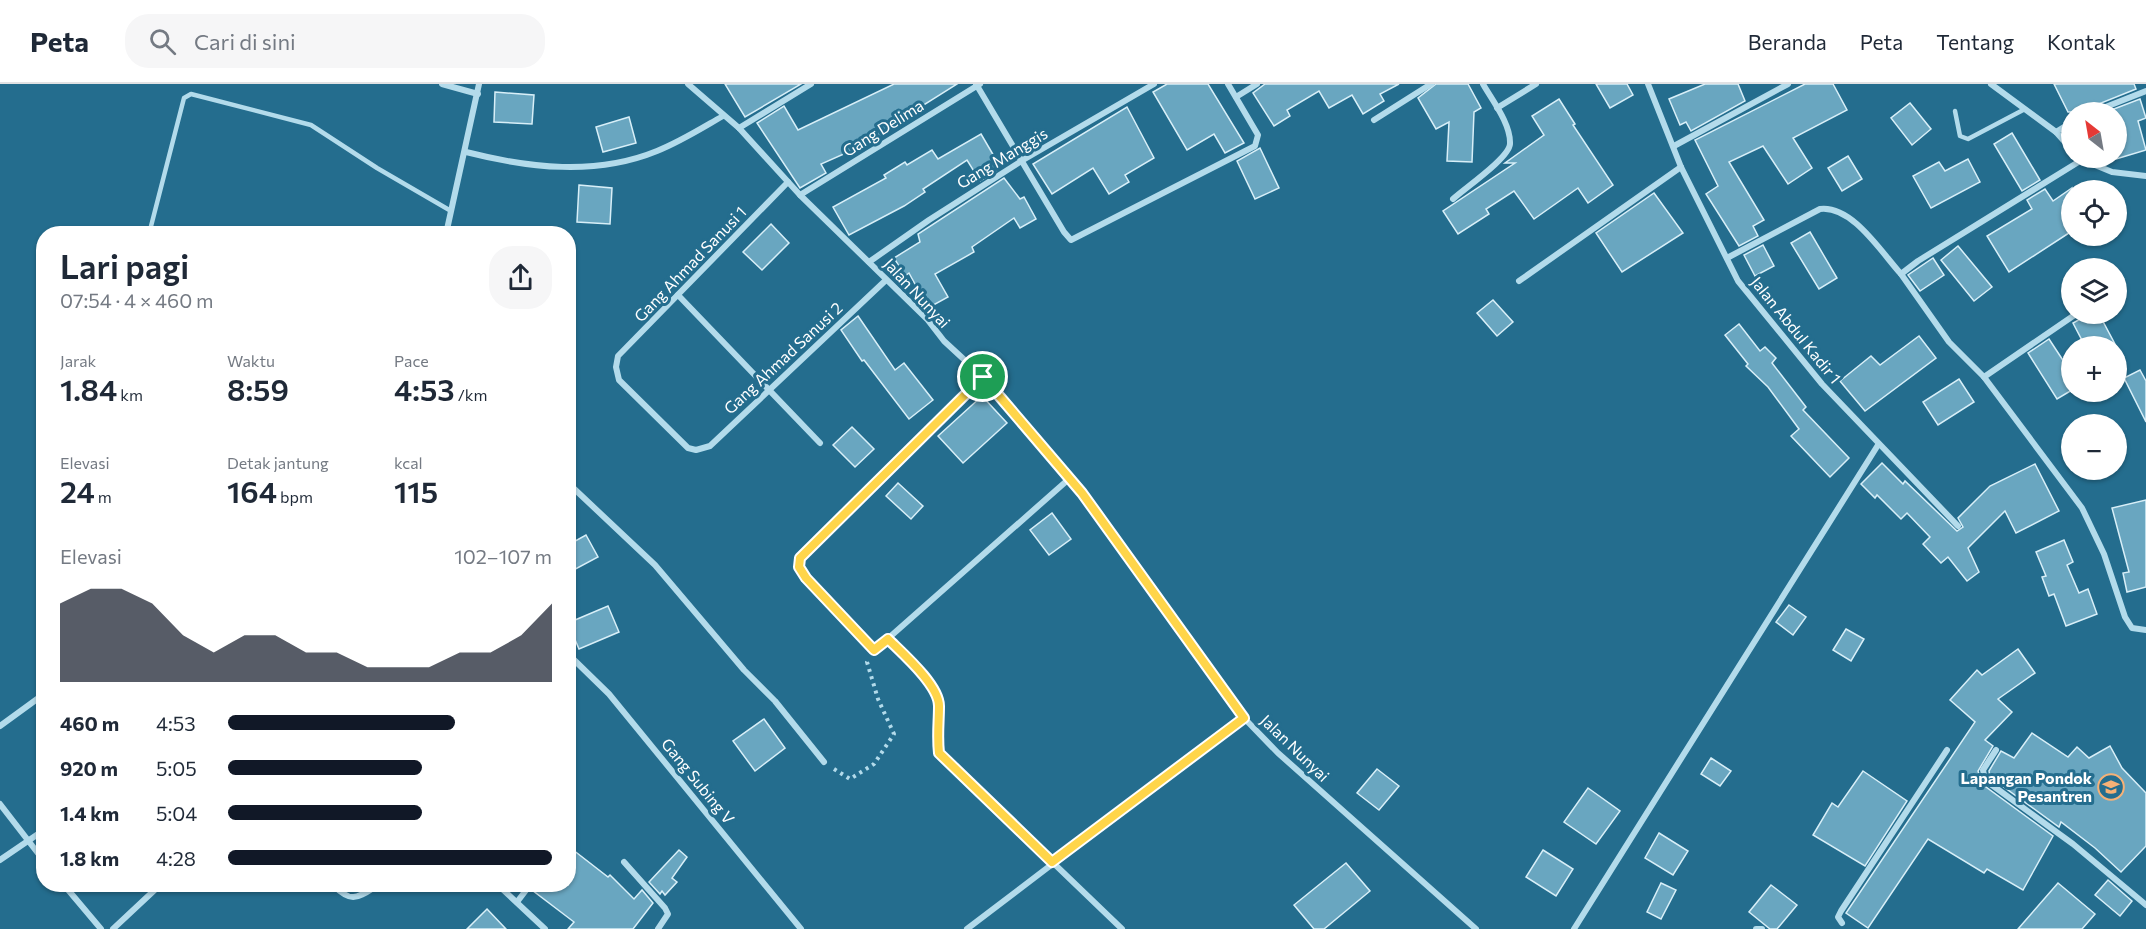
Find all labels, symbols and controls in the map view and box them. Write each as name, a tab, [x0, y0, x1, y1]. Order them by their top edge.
search box	[125, 14, 545, 68]
text: Peta	[30, 24, 89, 58]
icon: search	[146, 25, 179, 58]
text: Cari di sini	[194, 28, 296, 55]
text: Beranda	[1748, 29, 1827, 54]
text: Peta	[1860, 29, 1903, 54]
text: Tentang	[1936, 29, 2014, 54]
text: Kontak	[2047, 29, 2116, 54]
street label: Gang Delima	[839, 95, 927, 160]
north arrow	[2061, 102, 2127, 168]
map controls	[2061, 102, 2127, 480]
street label: Gang Manggis	[953, 123, 1051, 192]
button: locate	[2061, 180, 2127, 246]
street label: Gang Ahmad Sanusi 1	[630, 202, 750, 325]
text: Lari pagi	[60, 245, 189, 286]
button: share	[489, 246, 552, 309]
street label: Jalan Nunyai	[880, 254, 954, 331]
button: layers	[2061, 258, 2127, 324]
street label: Jalan Abdul Kadir 1	[1747, 272, 1845, 387]
text: 07:54 · 4 × 460 m	[60, 288, 214, 312]
street label: Gang Ahmad Sanusi 2	[719, 298, 846, 417]
button: +	[2061, 336, 2127, 402]
text: Jarak	[60, 351, 96, 370]
text: Waktu	[227, 351, 275, 370]
text: Pace	[394, 351, 429, 370]
pin	[957, 351, 1008, 402]
icon: arrive	[966, 360, 999, 393]
text: 1.84	[60, 370, 117, 407]
text: 8:59	[227, 370, 289, 407]
text: 4:53	[394, 370, 455, 407]
text: km	[117, 385, 143, 404]
text: /km	[455, 385, 488, 404]
button: −	[2061, 414, 2127, 480]
text: Elevasi	[60, 453, 110, 472]
text: Detak jantung	[227, 453, 329, 472]
text: kcal	[394, 453, 423, 472]
text: 24	[60, 472, 95, 509]
text: 164	[227, 472, 277, 509]
text: 115	[394, 472, 438, 509]
text: m	[95, 487, 112, 506]
text: bpm	[277, 487, 313, 506]
text: Elevasi	[60, 544, 122, 568]
text: 102–107 m	[454, 544, 552, 568]
street label: Jalan Nunyai	[1257, 710, 1334, 785]
text: 460 m	[60, 711, 119, 735]
text: 4:53	[156, 711, 196, 735]
street label: Gang Subing V	[658, 734, 739, 827]
text: 920 m	[60, 756, 118, 780]
text: 5:05	[156, 756, 197, 780]
place label: Lapangan Pondok Pesantren	[1961, 768, 2093, 805]
school or university icon: Lapangan Pondok Pesantren	[2096, 772, 2126, 802]
text: 1.4 km	[60, 801, 119, 825]
text: 5:04	[156, 801, 197, 825]
text: 1.8 km	[60, 846, 119, 870]
text: 4:28	[156, 846, 196, 870]

